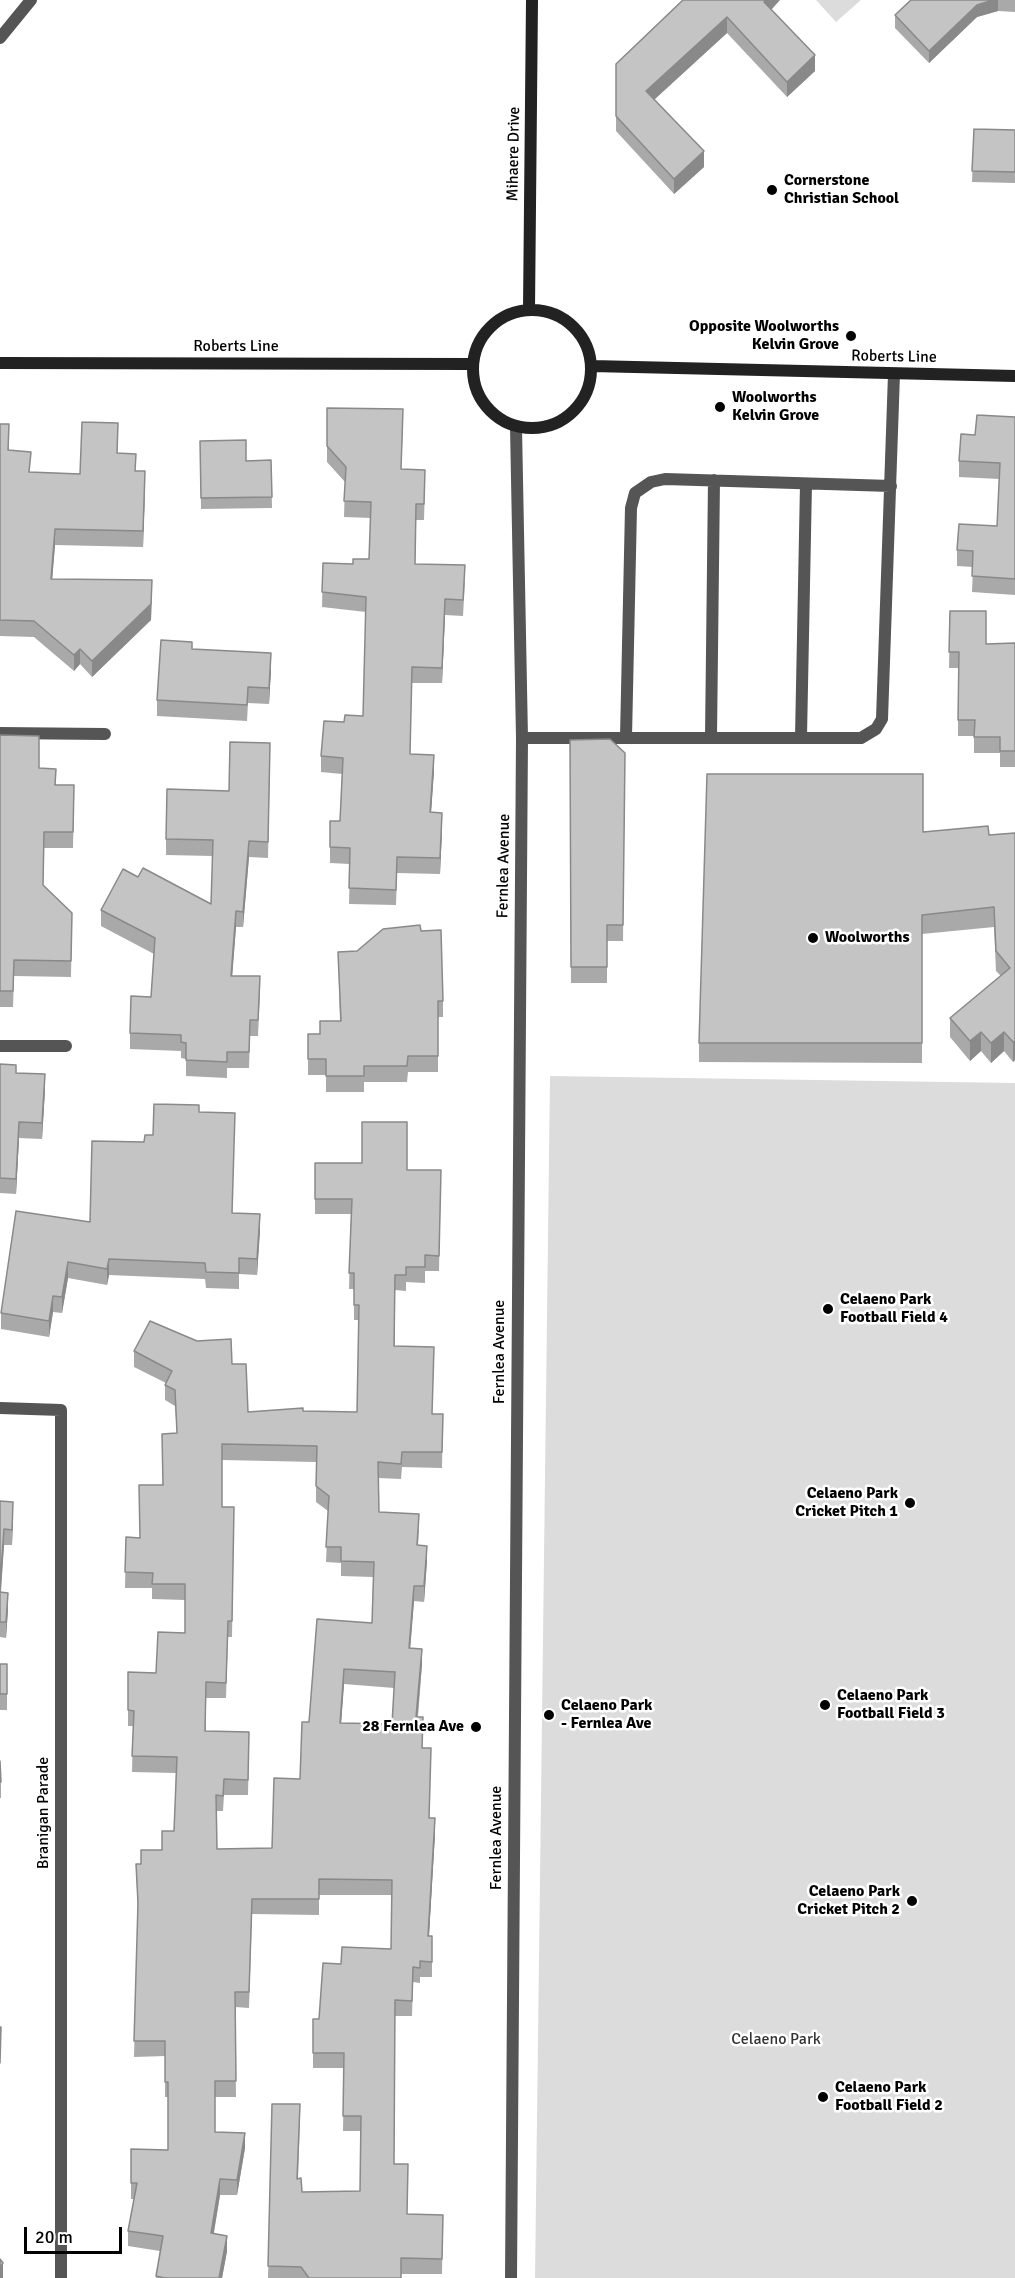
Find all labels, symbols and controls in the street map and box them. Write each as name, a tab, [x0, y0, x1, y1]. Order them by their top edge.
street label: Mihaere Drive	[504, 106, 524, 202]
place label: Cornerstone Christian School	[784, 171, 899, 209]
marker: Cornerstone Christian School	[765, 183, 779, 197]
place label: Opposite Woolworths Kelvin Grove	[689, 317, 839, 355]
marker: Opposite Woolworths Kelvin Grove	[844, 329, 858, 343]
street label: Roberts Line	[193, 337, 279, 357]
street label: Roberts Line	[851, 347, 937, 367]
place label: Woolworths Kelvin Grove	[732, 388, 819, 426]
marker: Woolworths Kelvin Grove	[713, 400, 727, 414]
street label: Fernlea Avenue	[493, 813, 515, 919]
place label: Woolworths	[825, 928, 910, 948]
marker: Woolworths	[806, 931, 820, 945]
place label: Celaeno Park Football Field 4	[840, 1290, 948, 1328]
street label: Fernlea Avenue	[490, 1300, 510, 1404]
marker: Celaeno Park Football Field 4	[821, 1302, 835, 1316]
place label: Celaeno Park Cricket Pitch 1	[795, 1484, 898, 1522]
marker: Celaeno Park Cricket Pitch 1	[903, 1496, 917, 1510]
place label: Celaeno Park Football Field 3	[837, 1686, 945, 1724]
place label: Celaeno Park - Fernlea Ave	[561, 1696, 652, 1734]
marker: Celaeno Park Football Field 3	[818, 1698, 832, 1712]
marker: Celaeno Park - Fernlea Ave	[542, 1708, 556, 1722]
place label: 28 Fernlea Ave	[362, 1717, 464, 1737]
marker: 28 Fernlea Ave	[469, 1720, 483, 1734]
street label: Branigan Parade	[34, 1757, 54, 1869]
street label: Fernlea Avenue	[487, 1786, 507, 1890]
place label: Celaeno Park Cricket Pitch 2	[797, 1882, 900, 1920]
marker: Celaeno Park Cricket Pitch 2	[905, 1894, 919, 1908]
park label: Celaeno Park	[731, 2030, 821, 2050]
place label: Celaeno Park Football Field 2	[835, 2078, 943, 2116]
marker: Celaeno Park Football Field 2	[816, 2090, 830, 2104]
scale bar	[27, 2215, 124, 2253]
text: 20 m	[35, 2226, 73, 2248]

